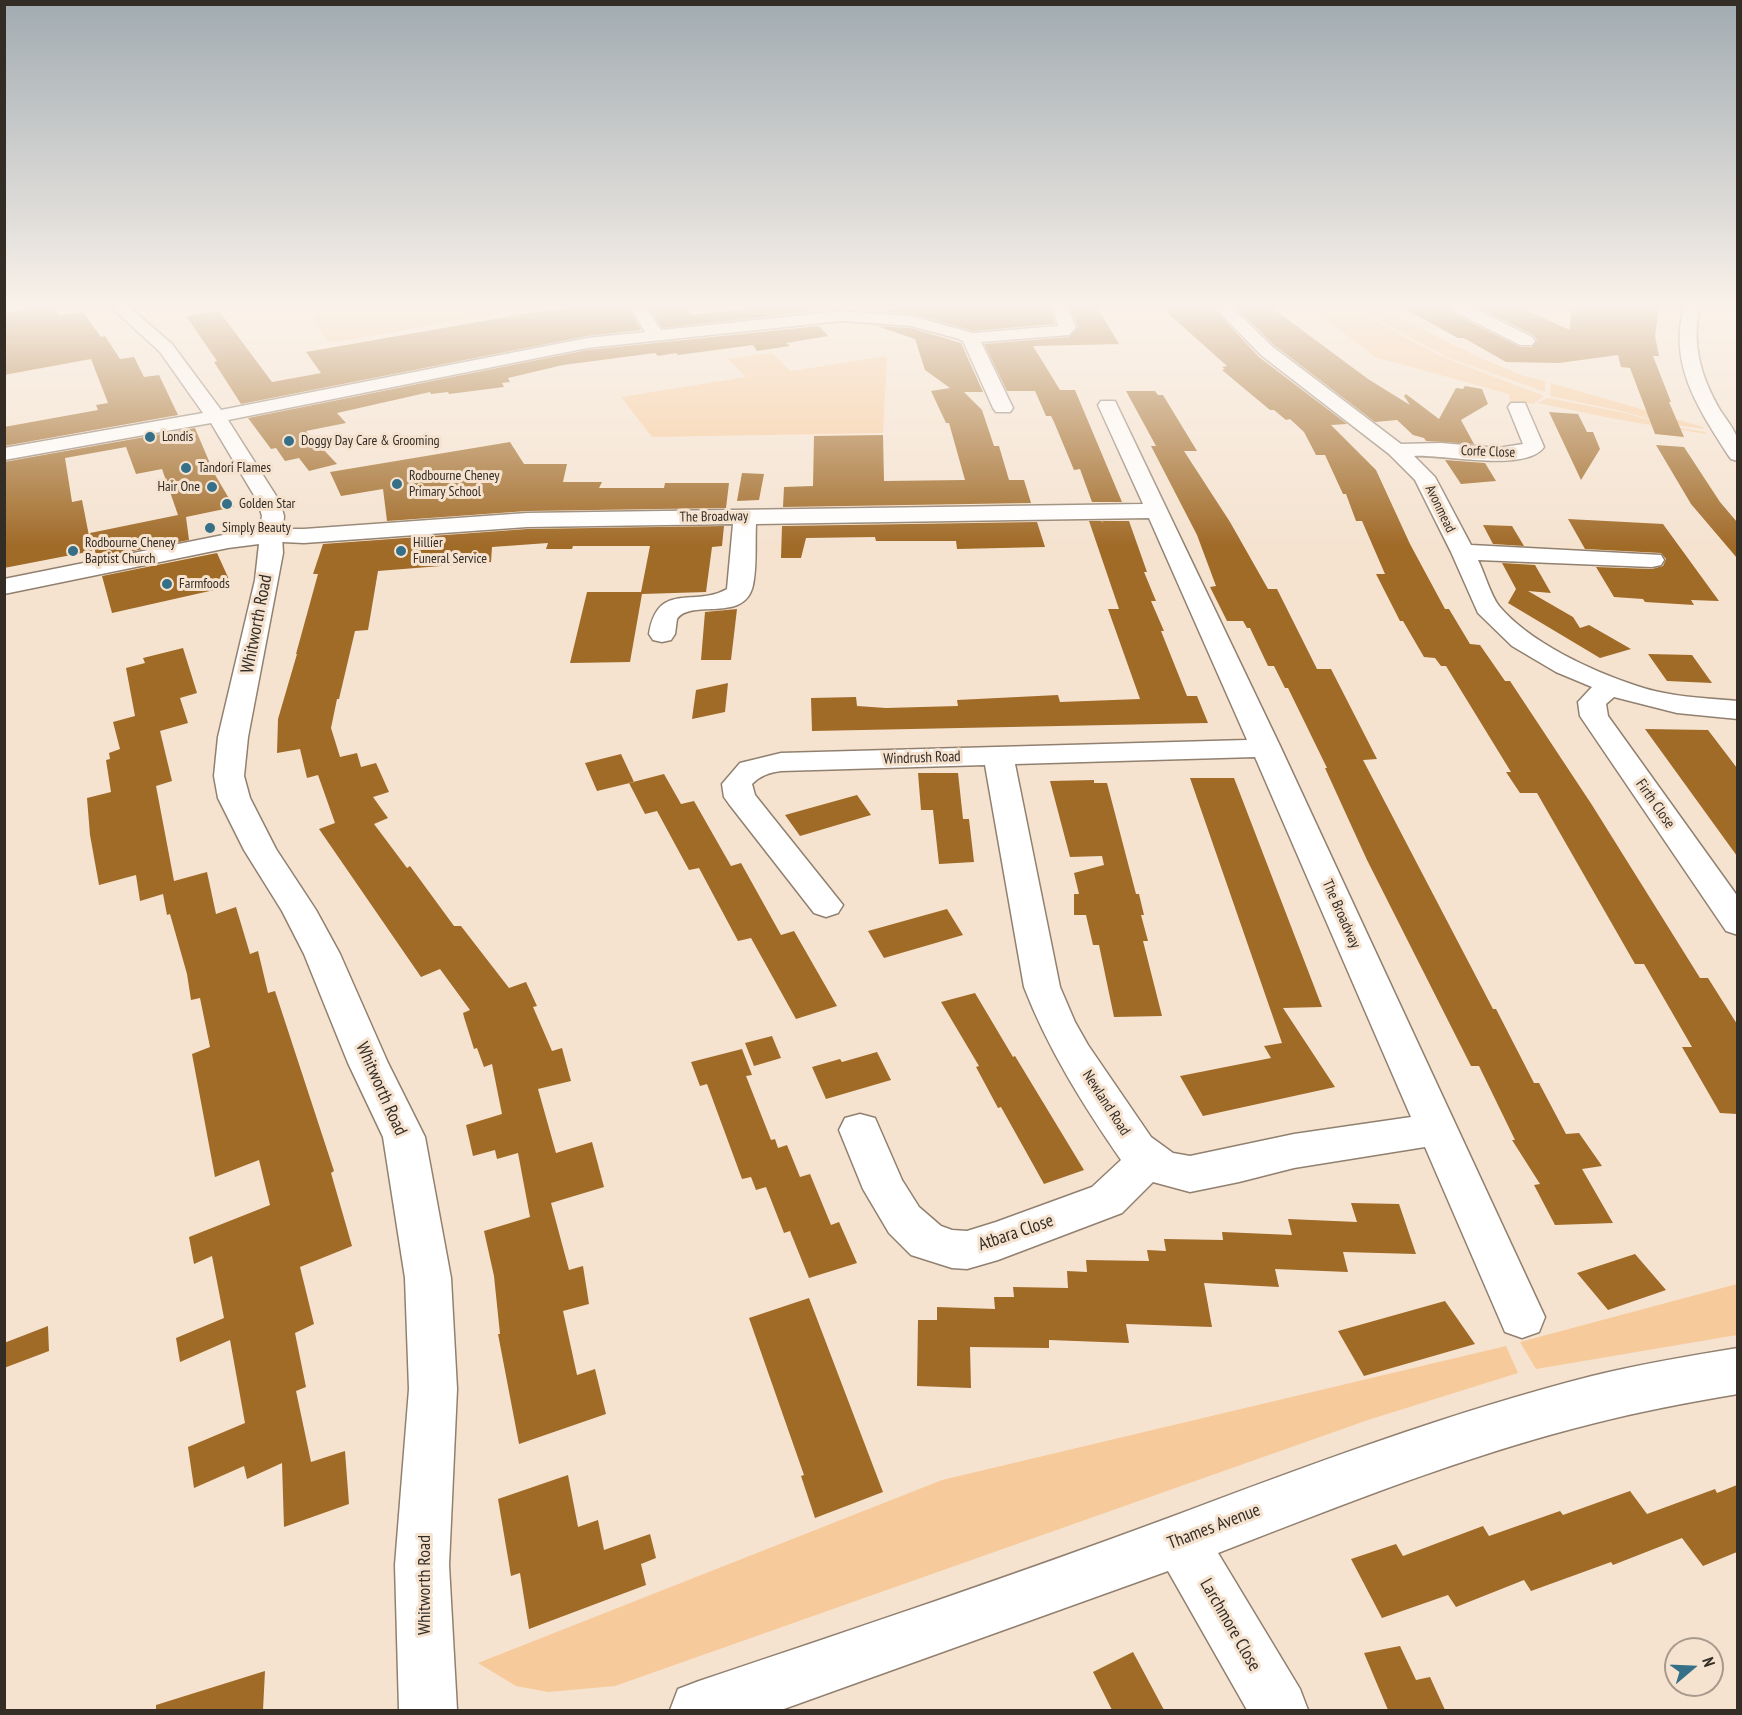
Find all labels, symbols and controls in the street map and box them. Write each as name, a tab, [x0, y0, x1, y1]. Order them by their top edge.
place label: Londis	[162, 429, 193, 445]
marker: Londis	[143, 430, 157, 444]
place label: Doggy Day Care & Grooming	[301, 433, 440, 449]
marker: Doggy Day Care & Grooming	[282, 434, 296, 448]
street label: Corfe Close	[1461, 443, 1515, 461]
place label: Tandori Flames	[198, 460, 271, 476]
marker: Tandori Flames	[179, 461, 193, 475]
place label: Rodbourne Cheney Primary School	[409, 468, 500, 500]
marker: Rodbourne Cheney Primary School	[390, 477, 404, 491]
place label: Hair One	[157, 479, 200, 495]
marker: Hair One	[205, 480, 219, 494]
street label: Avonmead	[1421, 483, 1459, 535]
place label: Golden Star	[239, 496, 295, 512]
marker: Golden Star	[220, 497, 234, 511]
street label: The Broadway	[680, 508, 748, 526]
place label: Simply Beauty	[222, 520, 291, 536]
marker: Simply Beauty	[203, 521, 217, 535]
place label: Rodbourne Cheney Baptist Church	[85, 535, 176, 568]
place label: Hillier Funeral Service	[413, 535, 487, 568]
marker: Rodbourne Cheney Baptist Church	[66, 544, 80, 558]
marker: Hillier Funeral Service	[394, 544, 408, 558]
street label: Whitworth Road	[237, 573, 277, 675]
place label: Farmfoods	[179, 576, 230, 592]
marker: Farmfoods	[160, 577, 174, 591]
street label: Windrush Road	[883, 748, 961, 768]
street label: Firth Close	[1632, 776, 1678, 832]
street label: The Broadway	[1318, 877, 1364, 951]
street label: Whitworth Road	[351, 1039, 411, 1139]
street label: Newland Road	[1078, 1067, 1134, 1139]
street label: Atbara Close	[976, 1210, 1056, 1256]
street label: Thames Avenue	[1165, 1499, 1263, 1555]
street label: Whitworth Road	[414, 1535, 436, 1635]
street label: Larchmore Close	[1195, 1575, 1265, 1675]
north arrow	[1664, 1637, 1724, 1697]
text: N	[1698, 1654, 1720, 1669]

